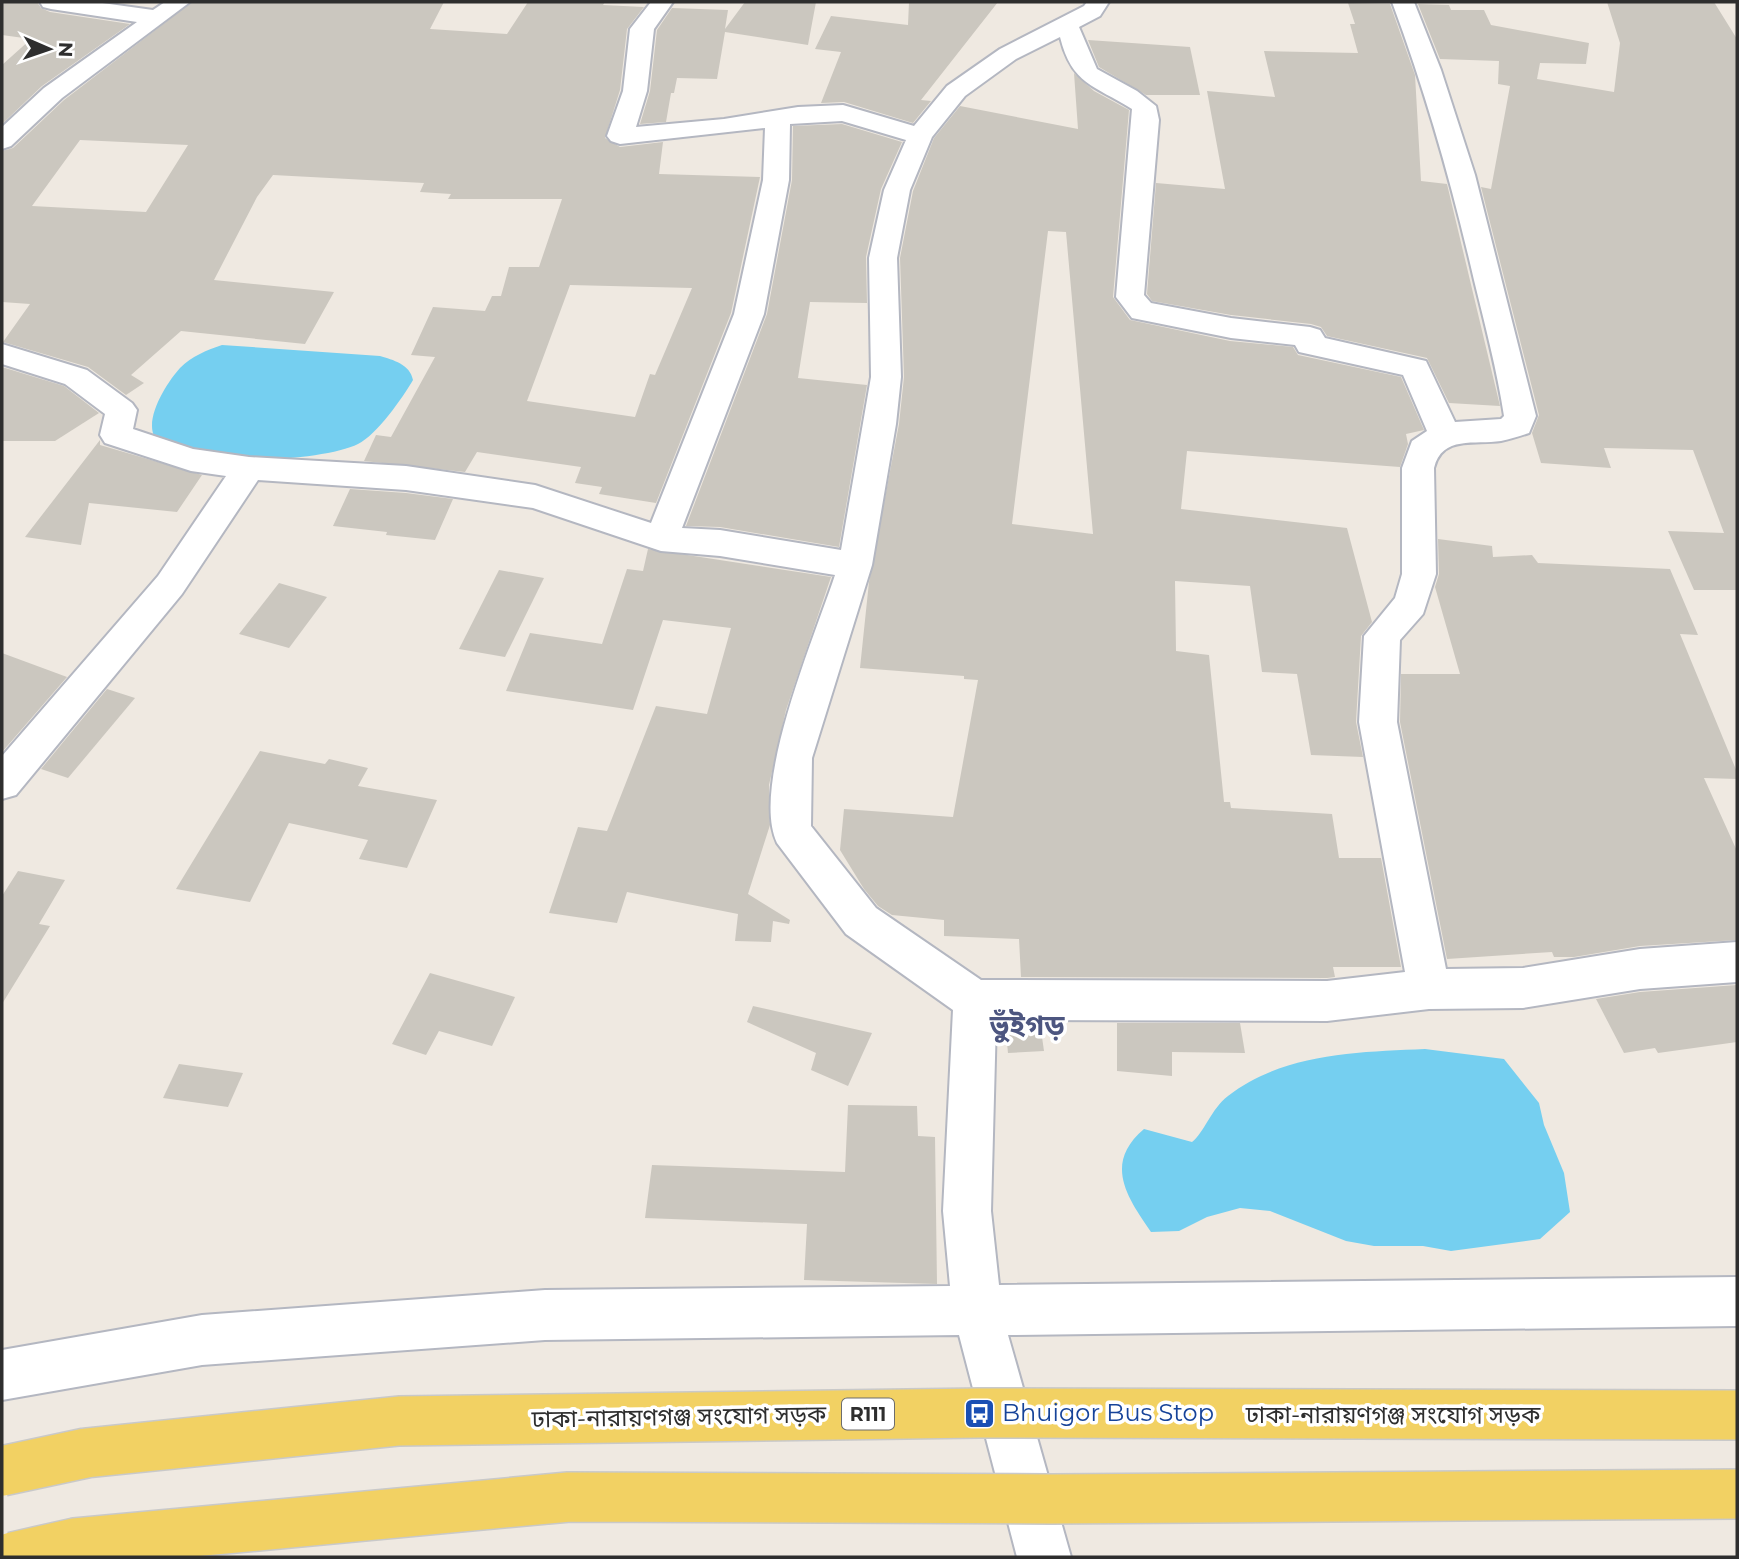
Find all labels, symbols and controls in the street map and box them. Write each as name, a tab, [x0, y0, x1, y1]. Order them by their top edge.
north arrow	[14, 14, 84, 84]
text: N	[54, 41, 77, 58]
district label: ভুঁইগড়	[989, 1008, 1065, 1043]
bus stop icon: Bhuigor Bus Stop	[962, 1396, 996, 1430]
road number: R111	[842, 1398, 894, 1430]
place label: Bhuigor Bus Stop	[1002, 1398, 1214, 1427]
street label: ঢাকা-নারায়ণগঞ্জ সংযোগ সড়ক	[530, 1399, 827, 1434]
street label: ঢাকা-নারায়ণগঞ্জ সংযোগ সড়ক	[1245, 1400, 1541, 1429]

